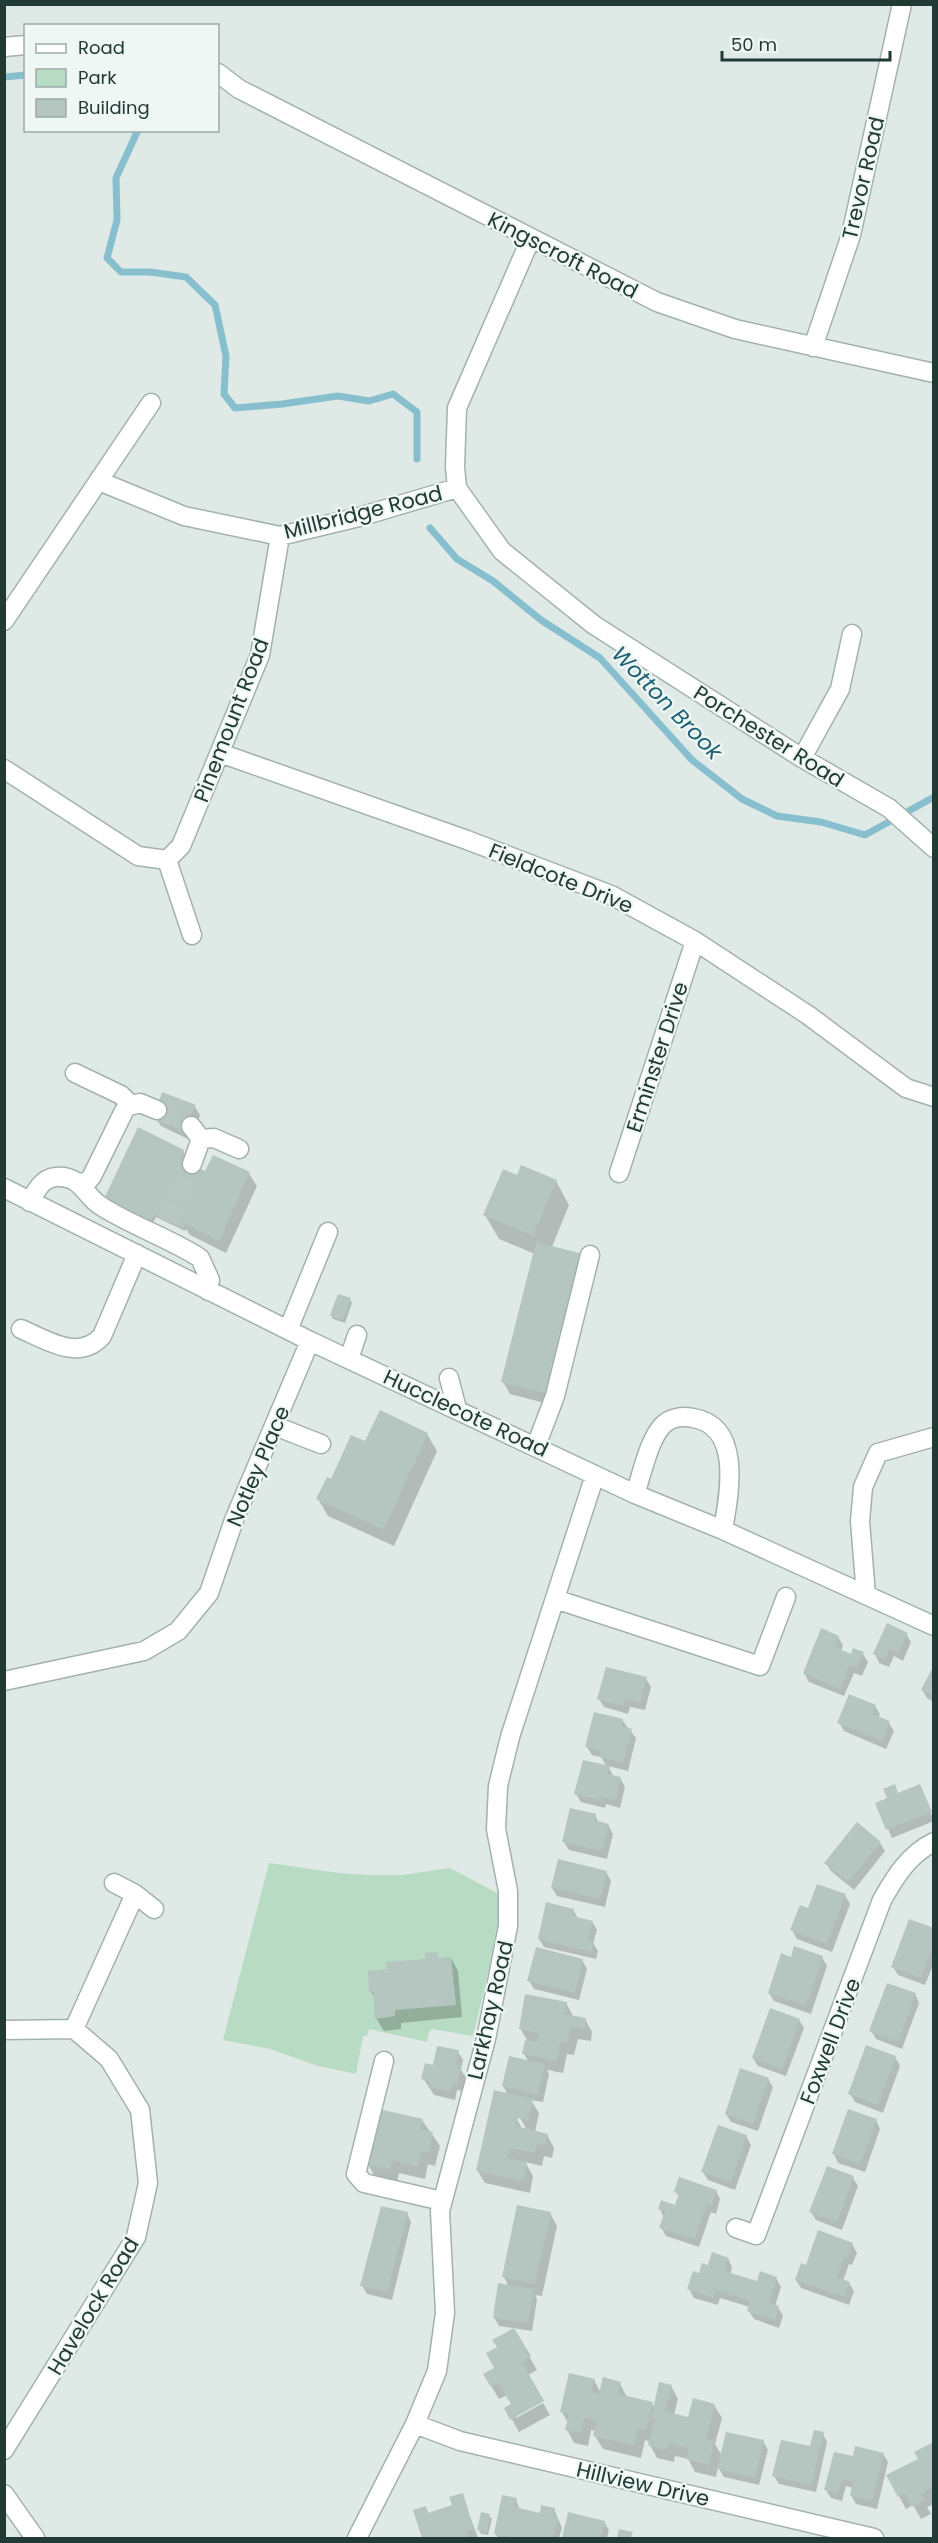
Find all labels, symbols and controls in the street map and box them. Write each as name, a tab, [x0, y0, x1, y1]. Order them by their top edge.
legend	[24, 24, 219, 132]
scale bar	[722, 24, 890, 62]
text: 50 m	[731, 32, 777, 57]
text: Road	[78, 35, 125, 60]
text: Park	[78, 65, 117, 90]
text: Building	[78, 95, 150, 120]
street label: Trevor Road	[835, 114, 891, 242]
street label: Kingscroft Road	[483, 205, 643, 305]
street label: Millbridge Road	[281, 478, 445, 546]
street label: Pinemount Road	[186, 634, 276, 806]
water label: Wotton Brook	[605, 639, 731, 768]
street label: Porchester Road	[688, 678, 850, 794]
street label: Fieldcote Drive	[485, 836, 637, 920]
street label: Erminster Drive	[619, 978, 695, 1136]
street label: Hucclecote Road	[379, 1362, 553, 1464]
street label: Notley Place	[219, 1401, 297, 1531]
street label: Larkhay Road	[460, 1938, 520, 2082]
street label: Foxwell Drive	[793, 1974, 867, 2108]
street label: Havelock Road	[40, 2232, 146, 2380]
street label: Hillview Drive	[574, 2455, 712, 2513]

